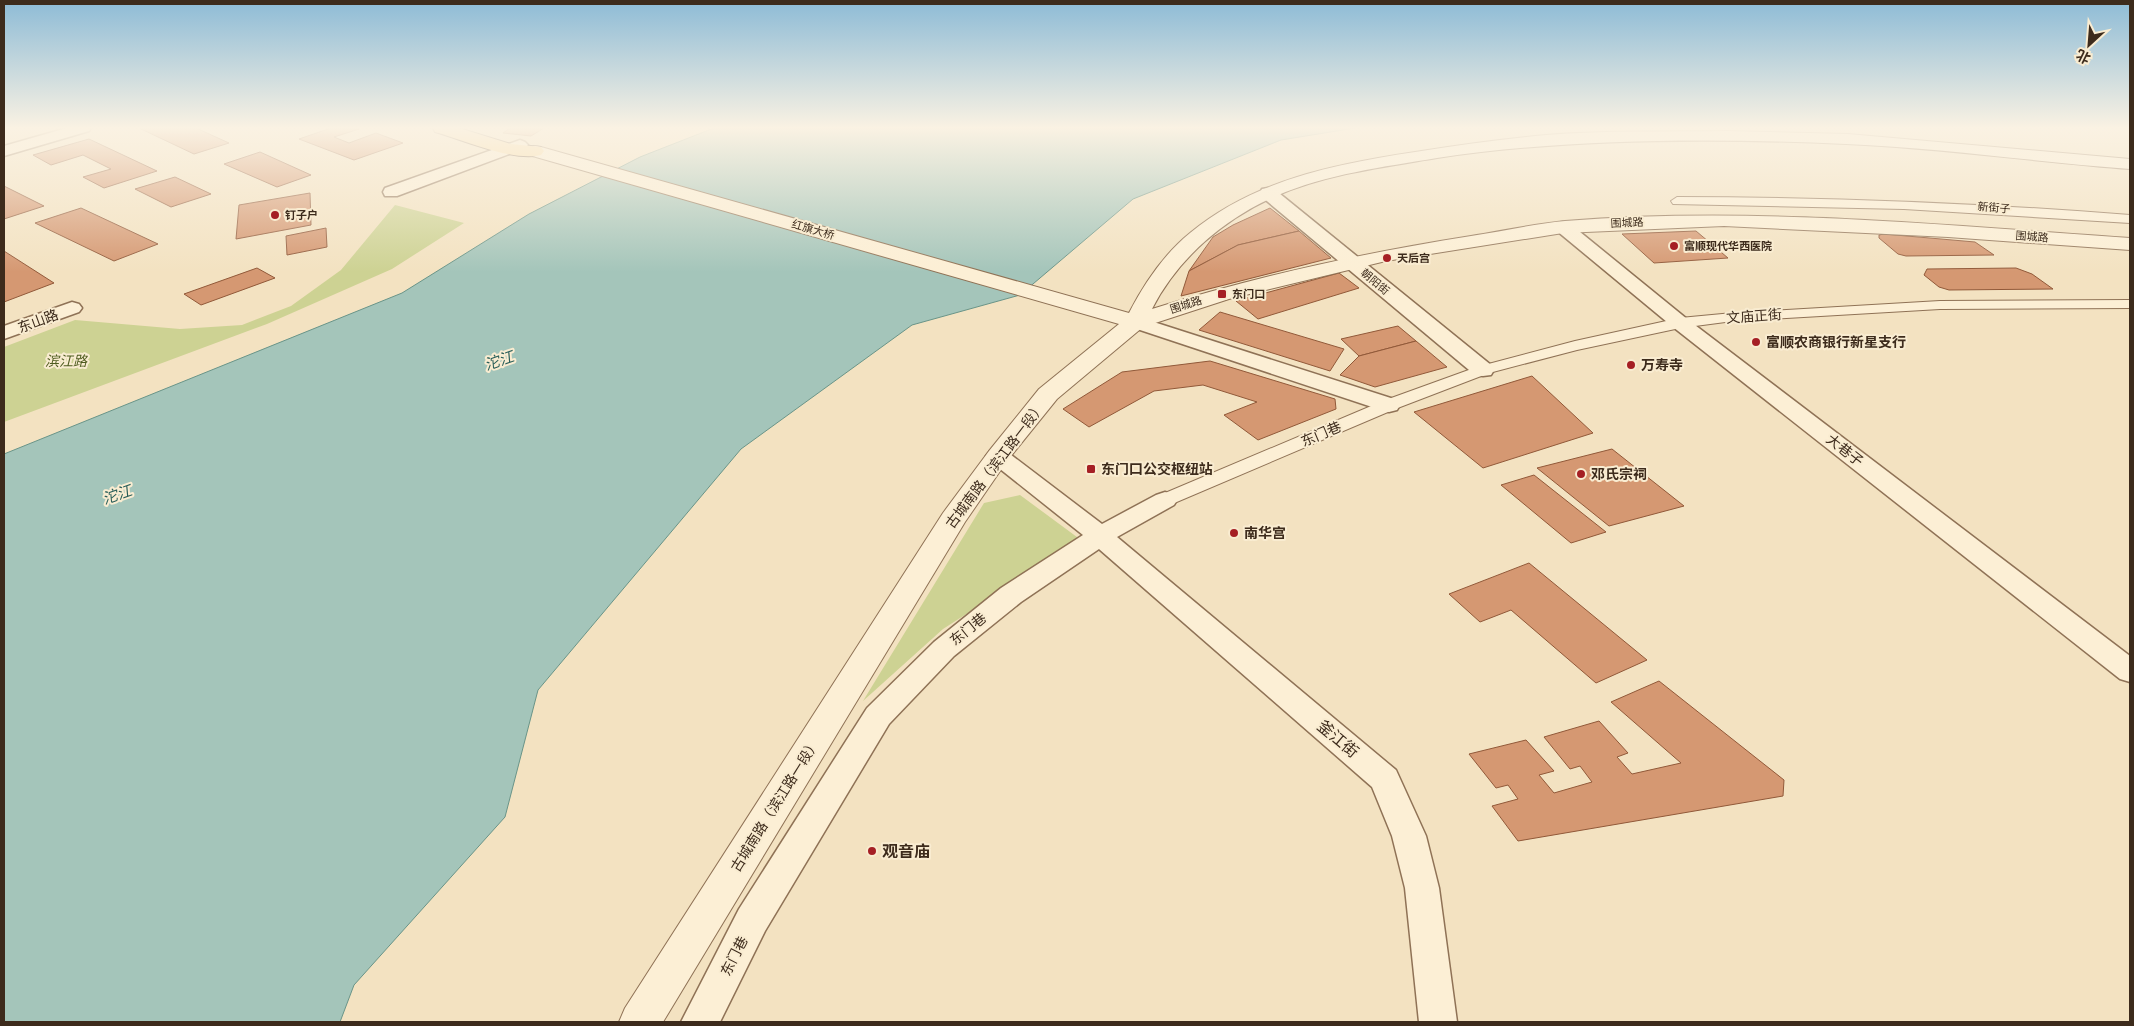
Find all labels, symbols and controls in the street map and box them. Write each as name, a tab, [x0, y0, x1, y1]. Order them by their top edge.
north arrow	[2064, 20, 2114, 70]
text: 北	[2074, 46, 2093, 67]
street label: 新街子	[1977, 200, 2011, 216]
marker: 钉子户	[269, 209, 281, 221]
place label: 钉子户	[285, 209, 318, 222]
street label: 围城路	[1610, 216, 1644, 230]
street label: 红旗大桥	[790, 218, 836, 242]
street label: 围城路	[2015, 229, 2049, 245]
marker: 富顺现代华西医院	[1668, 240, 1680, 252]
place label: 富顺现代华西医院	[1684, 240, 1772, 253]
marker: 天后宫	[1381, 252, 1393, 264]
place label: 天后宫	[1397, 252, 1430, 265]
street label: 朝阳街	[1358, 266, 1392, 298]
marker: 东门口	[1216, 288, 1228, 300]
place label: 东门口	[1232, 288, 1265, 301]
street label: 围城路	[1168, 294, 1204, 316]
street label: 东山路	[16, 306, 60, 336]
street label: 文庙正街	[1726, 306, 1782, 326]
place label: 富顺农商银行新星支行	[1766, 334, 1906, 350]
marker: 富顺农商银行新星支行	[1750, 336, 1762, 348]
water label: 沱江	[482, 347, 518, 374]
park label: 滨江路	[45, 353, 88, 369]
place label: 万寿寺	[1641, 357, 1683, 373]
marker: 万寿寺	[1625, 359, 1637, 371]
street label: 古城南路（滨江路一段）	[942, 399, 1048, 531]
street label: 东门巷	[1299, 418, 1343, 450]
street label: 大巷子	[1824, 431, 1866, 469]
place label: 东门口公交枢纽站	[1101, 461, 1213, 477]
marker: 东门口公交枢纽站	[1085, 463, 1097, 475]
place label: 邓氏宗祠	[1591, 466, 1647, 482]
marker: 邓氏宗祠	[1575, 468, 1587, 480]
water label: 沱江	[100, 481, 136, 508]
place label: 南华宫	[1244, 525, 1286, 541]
marker: 南华宫	[1228, 527, 1240, 539]
street label: 东门巷	[947, 610, 989, 648]
street label: 釜江街	[1314, 716, 1362, 762]
street label: 古城南路（滨江路一段）	[727, 735, 823, 875]
place label: 观音庙	[882, 842, 930, 861]
marker: 观音庙	[866, 845, 878, 857]
street label: 东门巷	[717, 934, 751, 978]

